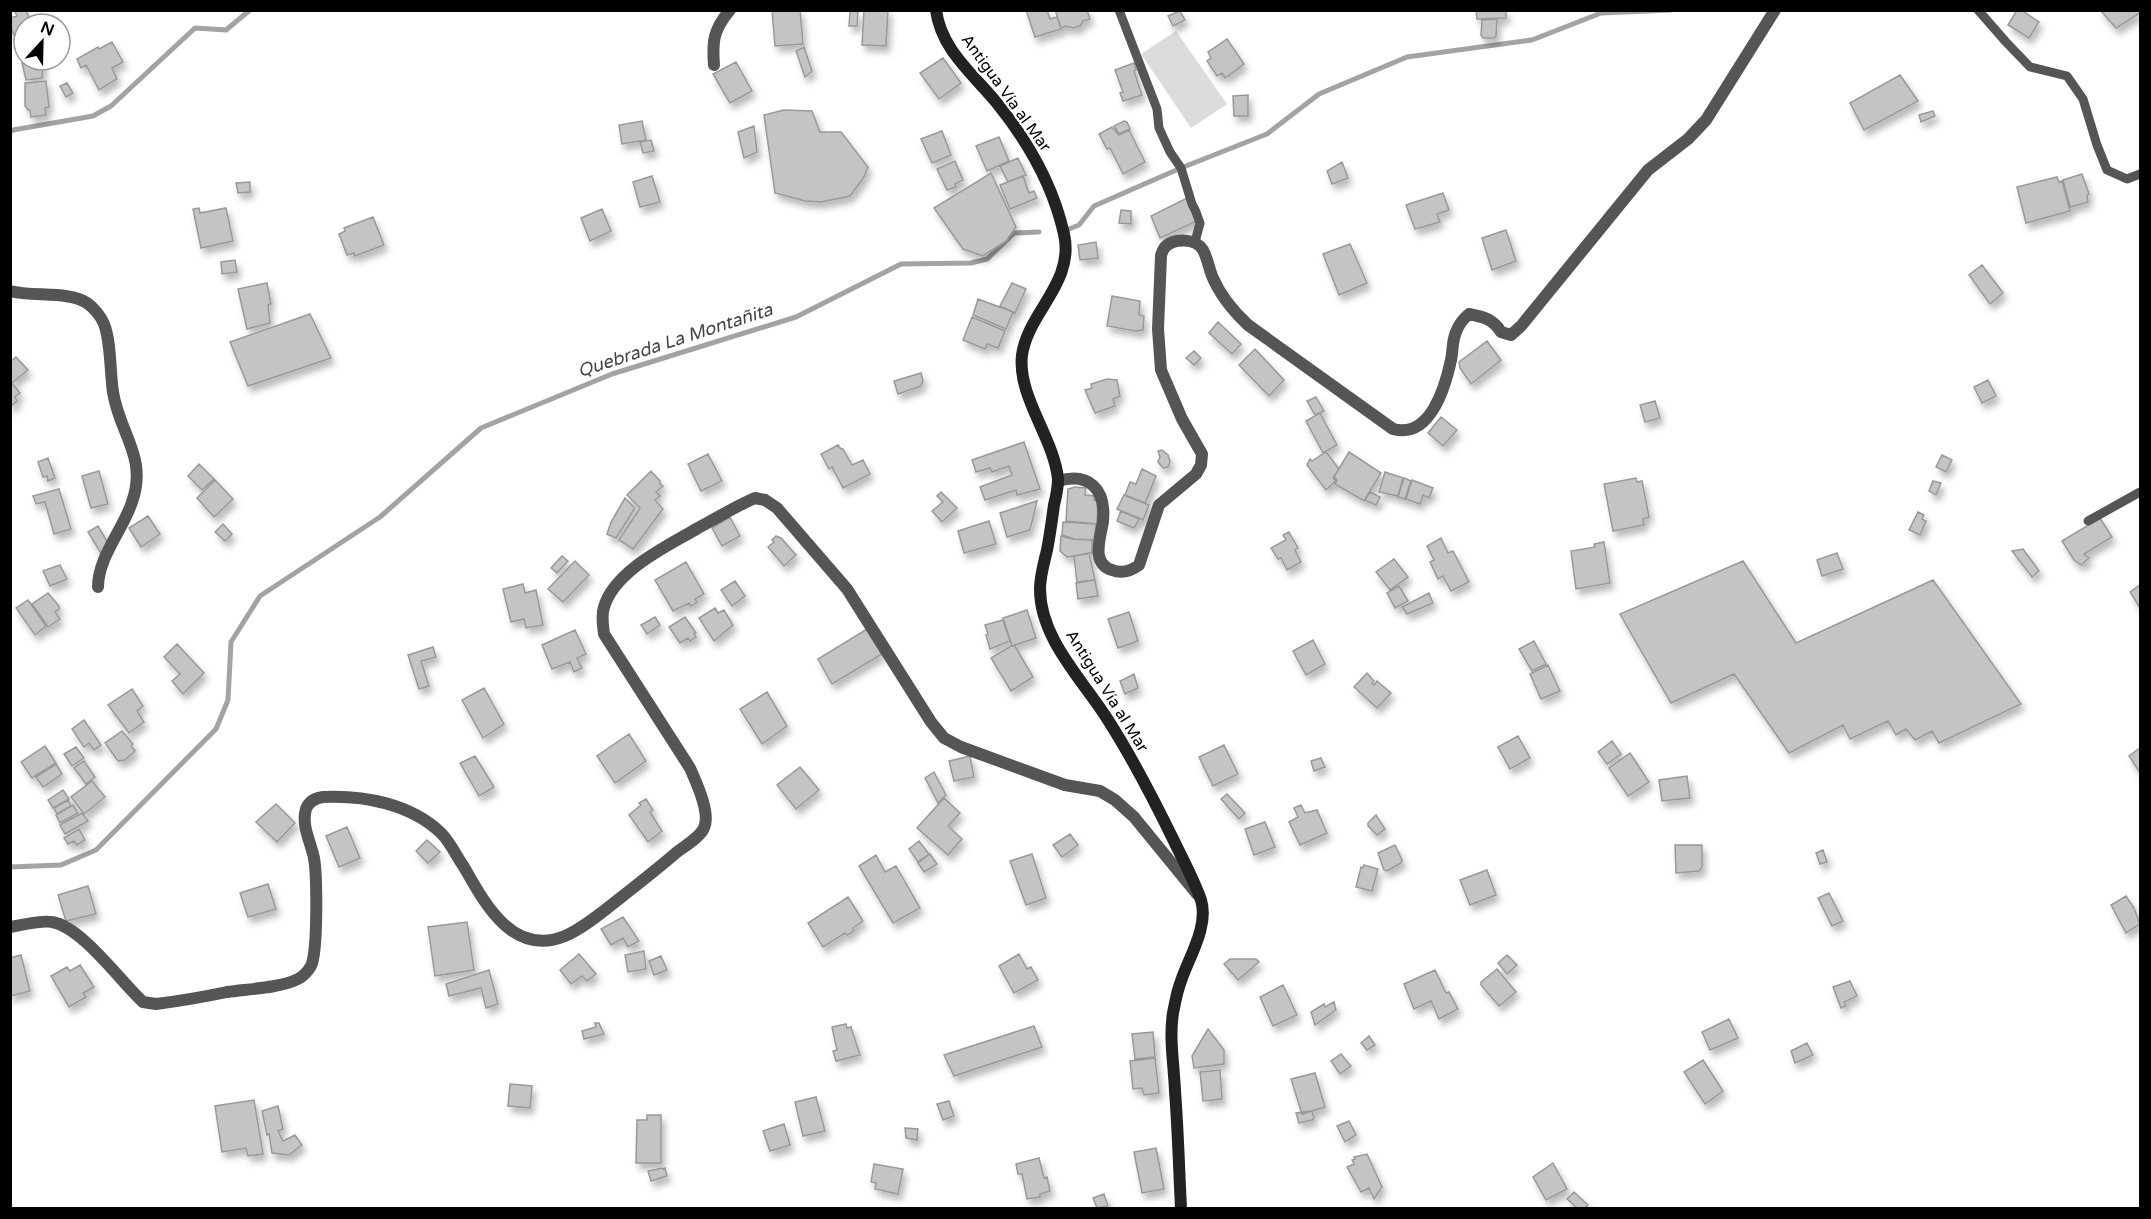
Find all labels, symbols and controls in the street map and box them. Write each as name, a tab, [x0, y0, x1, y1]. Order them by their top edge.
north arrow	[12, 12, 72, 72]
text: N	[38, 17, 57, 41]
street label: Antigua Vía al Mar	[957, 30, 1056, 156]
water label: Quebrada La Montañita	[575, 298, 776, 382]
street label: Antigua Vía al Mar	[1061, 626, 1153, 757]

